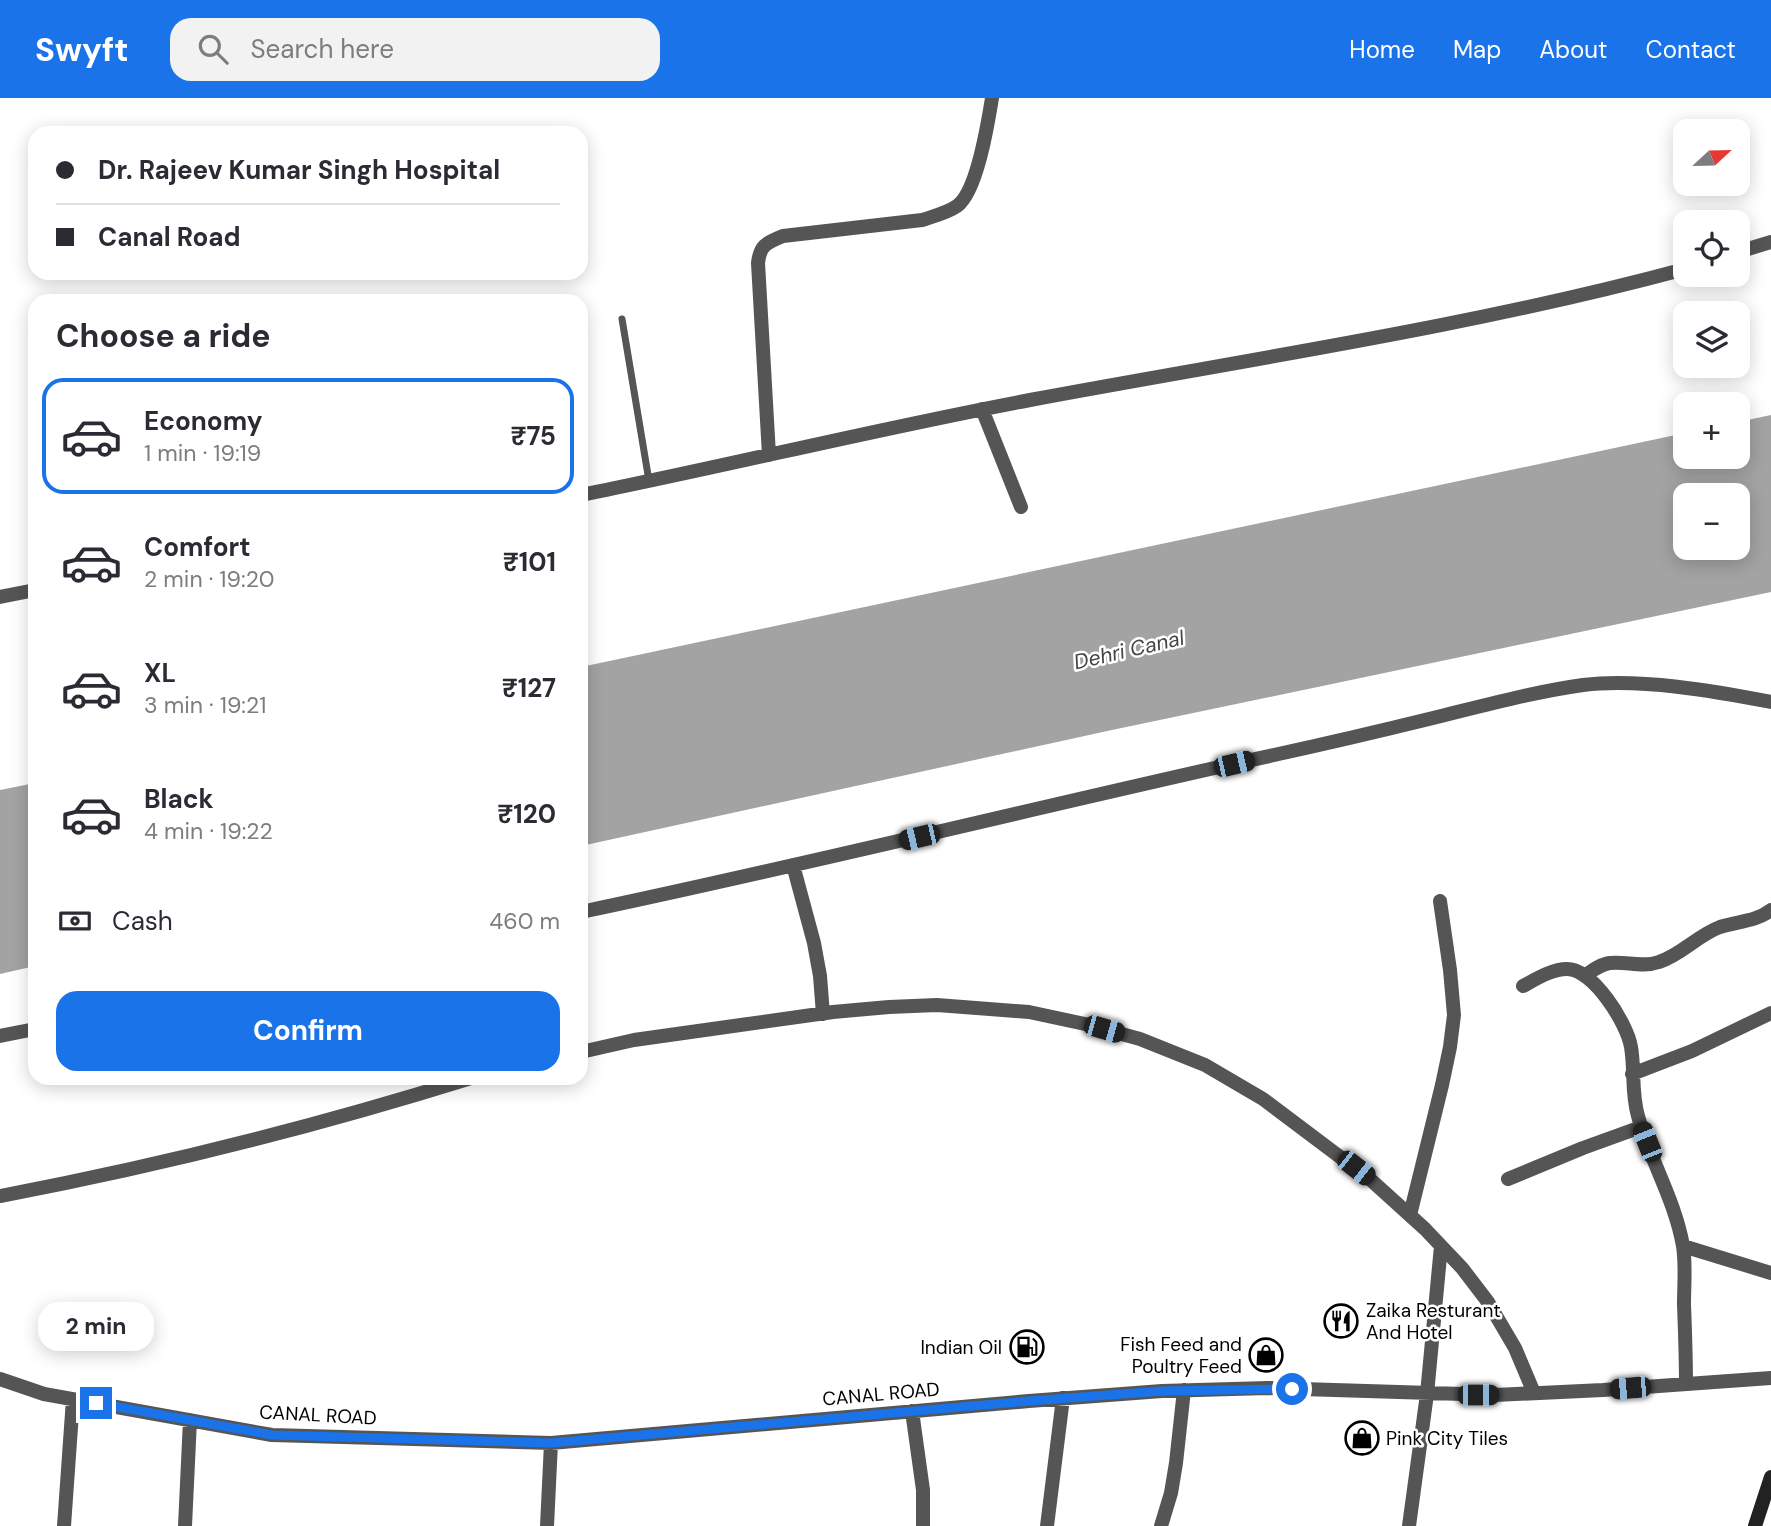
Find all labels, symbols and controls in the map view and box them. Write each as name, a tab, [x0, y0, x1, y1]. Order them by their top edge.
search box	[170, 18, 660, 81]
text: Swyft	[35, 28, 128, 71]
icon: search	[194, 30, 232, 68]
text: Search here	[250, 32, 394, 66]
text: Home	[1349, 34, 1415, 65]
text: Map	[1453, 34, 1501, 65]
text: About	[1539, 34, 1608, 65]
text: Contact	[1646, 34, 1736, 65]
north arrow	[1673, 119, 1750, 196]
map controls	[1673, 119, 1750, 560]
text: Dr. Rajeev Kumar Singh Hospital	[98, 153, 500, 187]
button: locate	[1673, 210, 1750, 287]
text: Canal Road	[98, 220, 241, 254]
button: layers	[1673, 301, 1750, 378]
text: Choose a ride	[56, 315, 271, 357]
button: +	[1673, 392, 1750, 469]
text: Economy	[144, 404, 262, 438]
icon: car	[60, 405, 123, 468]
text: ₹75	[510, 419, 556, 453]
text: 1 min · 19:19	[144, 438, 261, 468]
button: −	[1673, 483, 1750, 560]
text: Comfort	[144, 530, 250, 564]
icon: car	[60, 531, 123, 594]
text: ₹101	[503, 545, 556, 579]
text: 2 min · 19:20	[144, 564, 274, 594]
water label: Dehri Canal	[1071, 624, 1187, 676]
text: XL	[144, 656, 176, 690]
icon: car	[60, 657, 123, 720]
text: ₹127	[502, 671, 556, 705]
text: 3 min · 19:21	[144, 690, 266, 720]
car	[1212, 749, 1257, 779]
text: Black	[144, 782, 214, 816]
icon: car	[60, 783, 123, 846]
text: ₹120	[497, 797, 556, 831]
text: 4 min · 19:22	[144, 816, 273, 846]
car	[897, 822, 942, 852]
icon: cash	[56, 902, 94, 940]
text: Cash	[112, 904, 173, 938]
text: 460 m	[489, 906, 560, 936]
button: Confirm	[56, 991, 560, 1071]
car	[1081, 1013, 1128, 1045]
car	[1630, 1119, 1665, 1165]
car	[1333, 1147, 1380, 1189]
place label: Zaika Resturant And Hotel	[1366, 1298, 1501, 1345]
callout: 2 min	[38, 1302, 154, 1350]
restaurant icon: Zaika Resturant And Hotel	[1322, 1302, 1360, 1340]
text: 2 min	[66, 1311, 126, 1341]
fuel station icon: Indian Oil	[1008, 1328, 1046, 1366]
place label: Fish Feed and Poultry Feed	[1120, 1332, 1242, 1379]
place label: Indian Oil	[920, 1335, 1002, 1360]
shop icon: Fish Feed and Poultry Feed	[1247, 1336, 1285, 1374]
route start	[1276, 1373, 1308, 1405]
street label: CANAL ROAD	[821, 1376, 941, 1412]
car	[1609, 1376, 1652, 1400]
car	[1458, 1385, 1500, 1406]
route end	[80, 1387, 112, 1419]
street label: CANAL ROAD	[259, 1399, 377, 1431]
shop icon: Pink City Tiles	[1343, 1419, 1381, 1457]
place label: Pink City Tiles	[1386, 1426, 1508, 1451]

